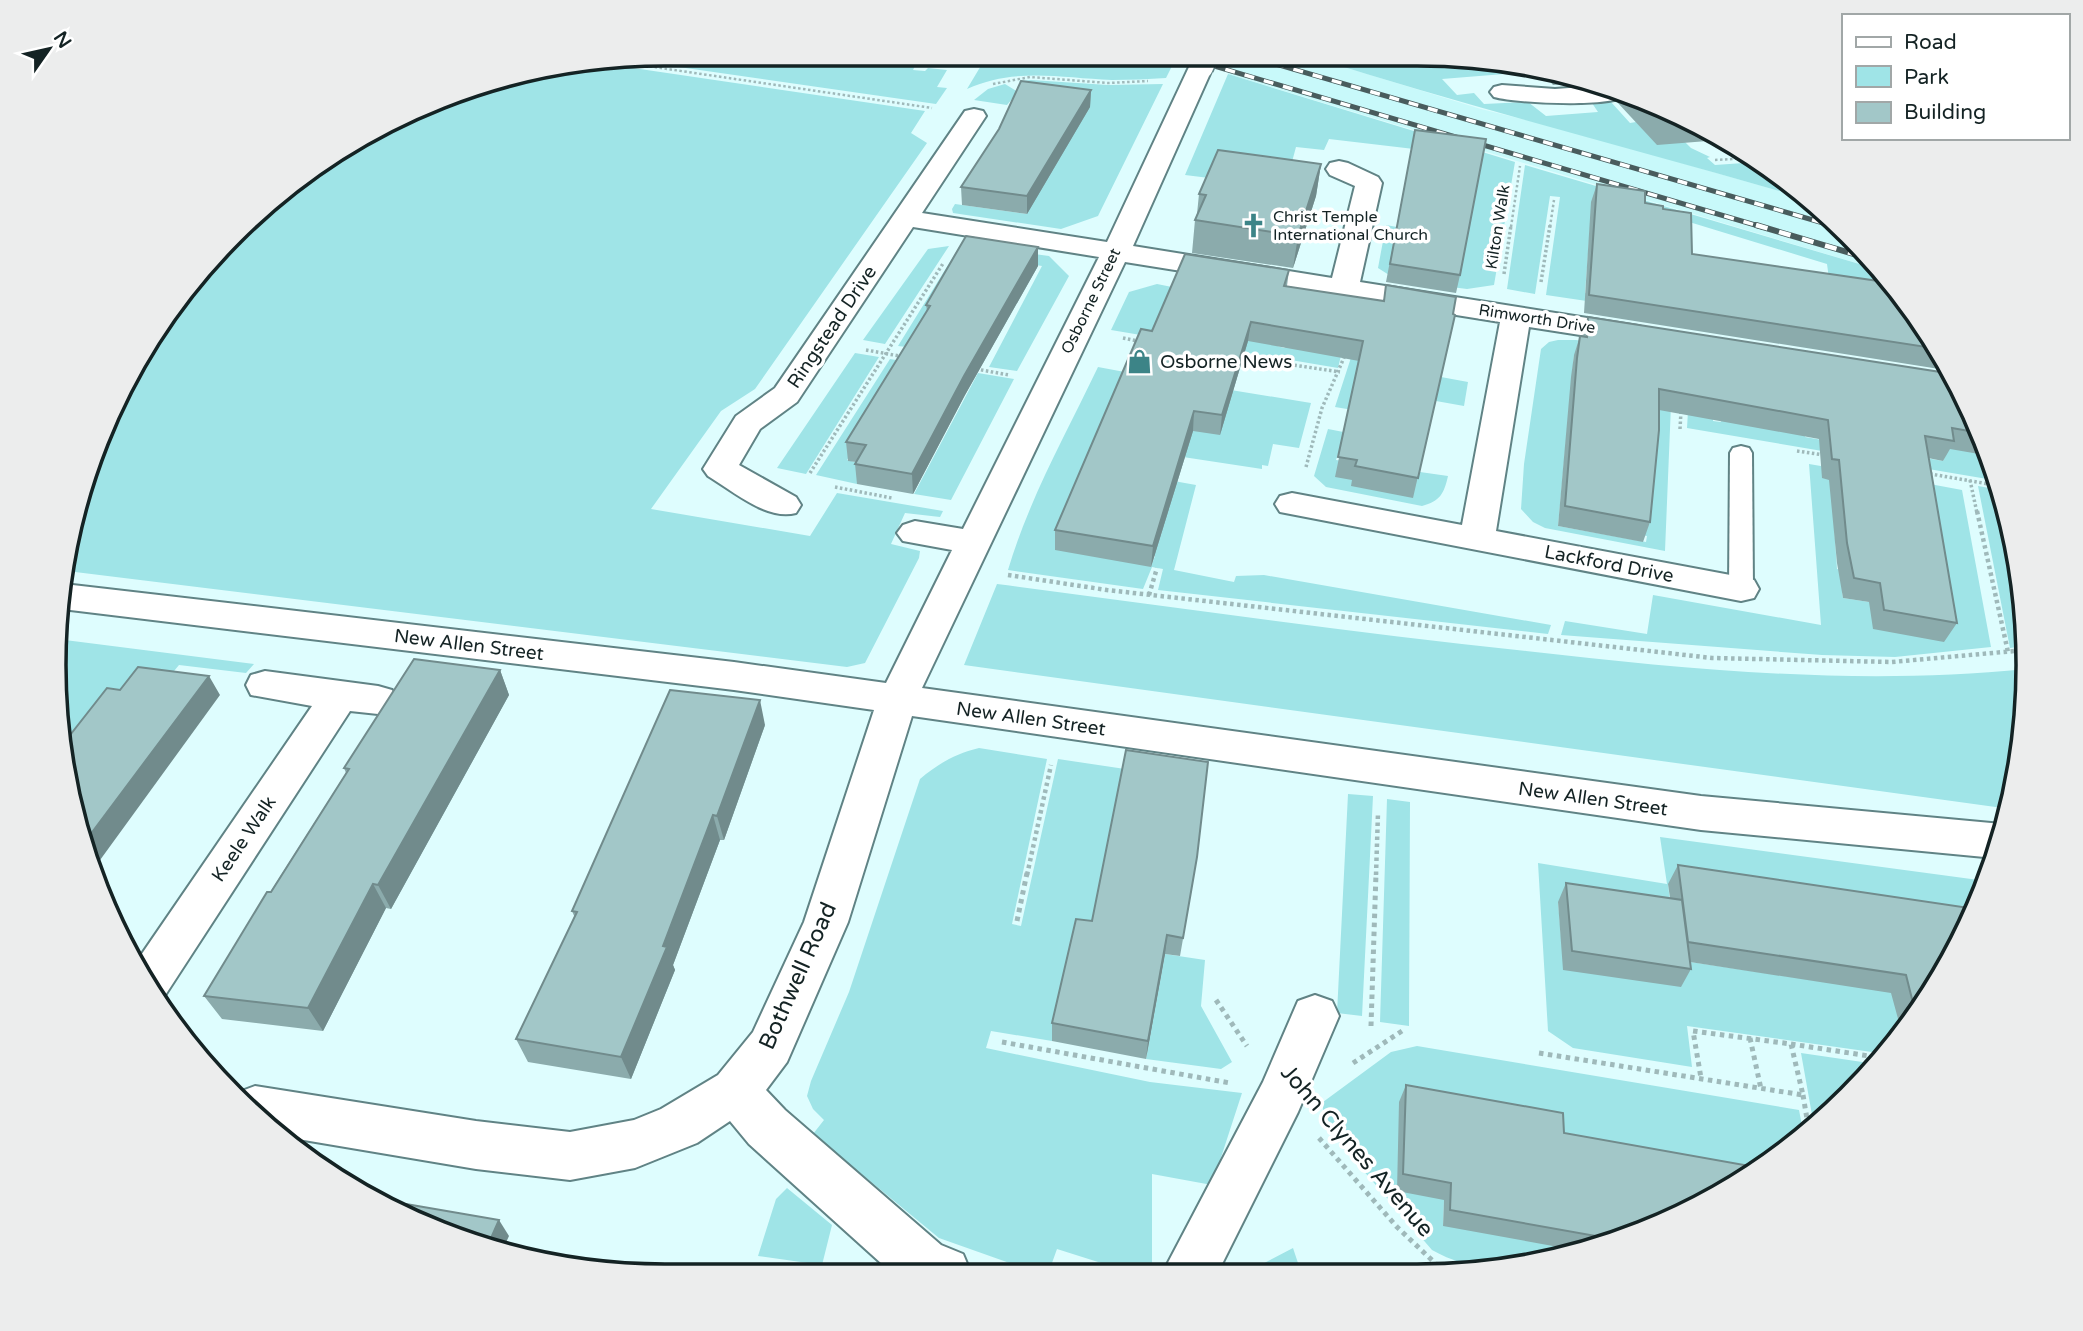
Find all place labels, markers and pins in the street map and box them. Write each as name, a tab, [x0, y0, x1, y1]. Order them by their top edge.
place label: Christ Temple International Church	[1273, 207, 1428, 245]
church icon: Christ Temple International Church	[1239, 212, 1267, 240]
shop icon: Osborne News	[1126, 348, 1154, 376]
place label: Osborne News	[1160, 351, 1292, 373]

